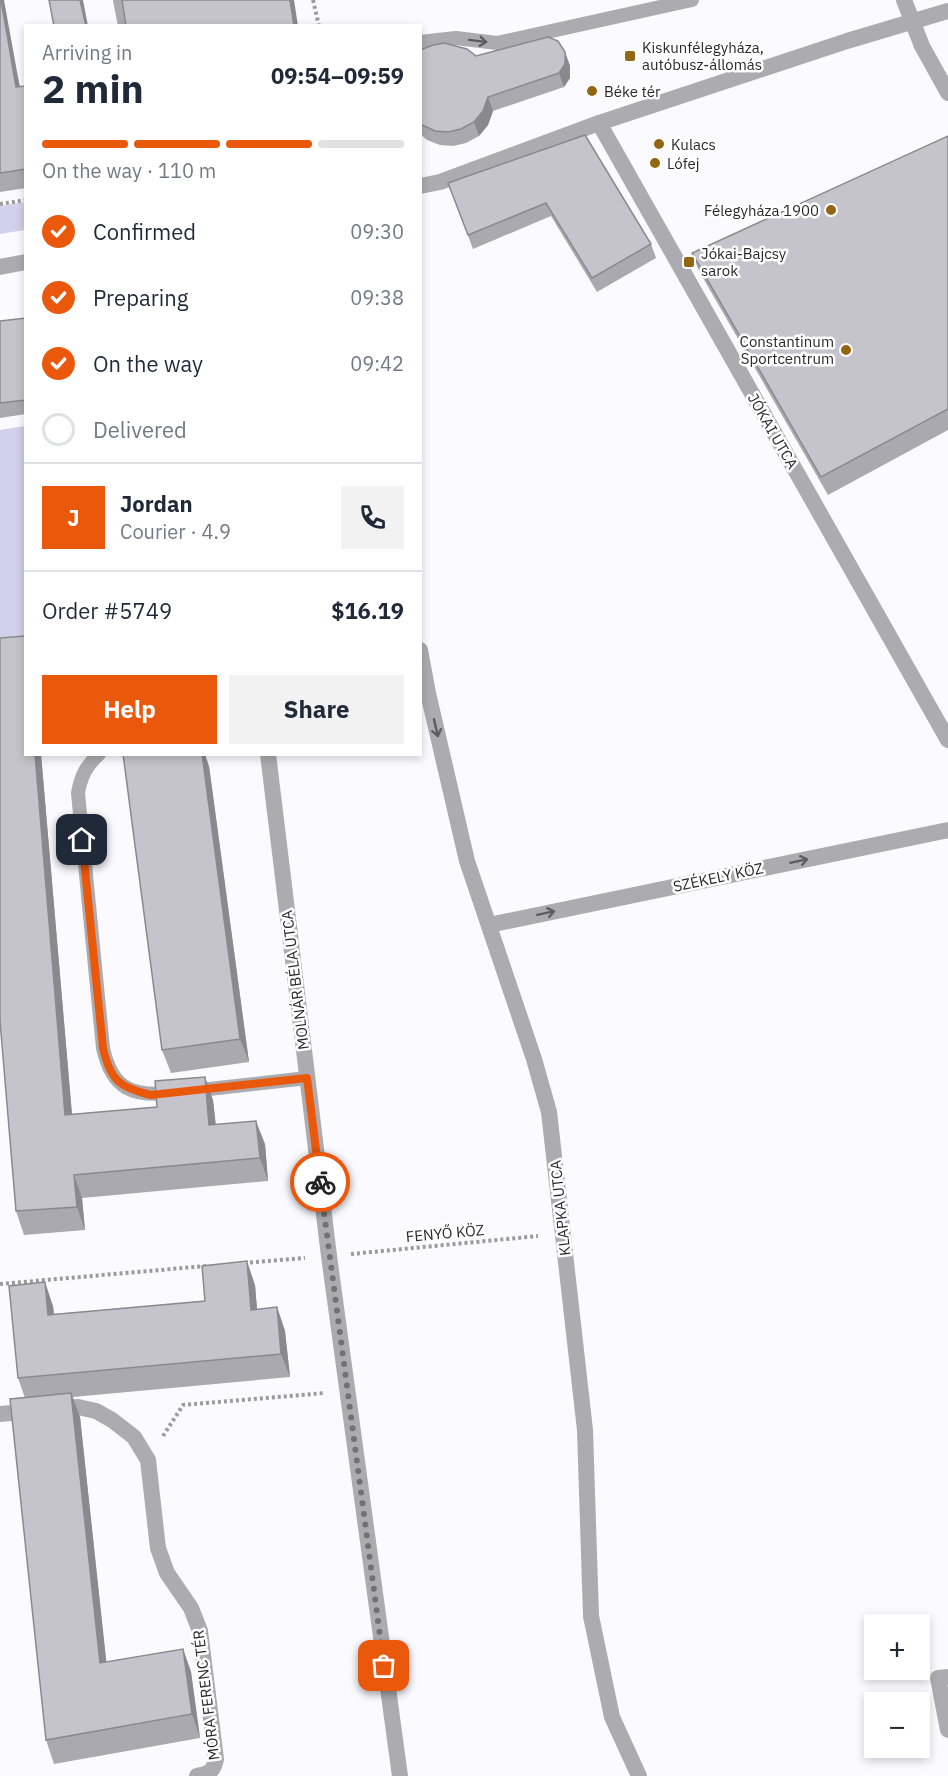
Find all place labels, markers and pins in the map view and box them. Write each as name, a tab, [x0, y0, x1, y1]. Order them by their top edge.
place label: Kiskunfélegyháza, autóbusz-állomás	[642, 38, 764, 74]
marker: Kiskunfélegyháza, autóbusz-állomás	[623, 49, 637, 63]
place label: Béke tér	[604, 82, 661, 101]
marker: Béke tér	[585, 84, 599, 98]
place label: Kulacs	[671, 135, 716, 154]
marker: Kulacs	[652, 137, 666, 151]
place label: Lófej	[667, 154, 699, 173]
marker: Lófej	[648, 156, 662, 170]
place label: Félegyháza 1900	[704, 201, 819, 220]
marker: Félegyháza 1900	[824, 203, 838, 217]
place label: Jókai-Bajcsy sarok	[701, 244, 787, 280]
marker: Jókai-Bajcsy sarok	[682, 255, 696, 269]
place label: Constantinum Sportcentrum	[740, 332, 834, 368]
marker: Constantinum Sportcentrum	[839, 343, 853, 357]
pin	[56, 814, 107, 865]
pin	[358, 1640, 409, 1691]

